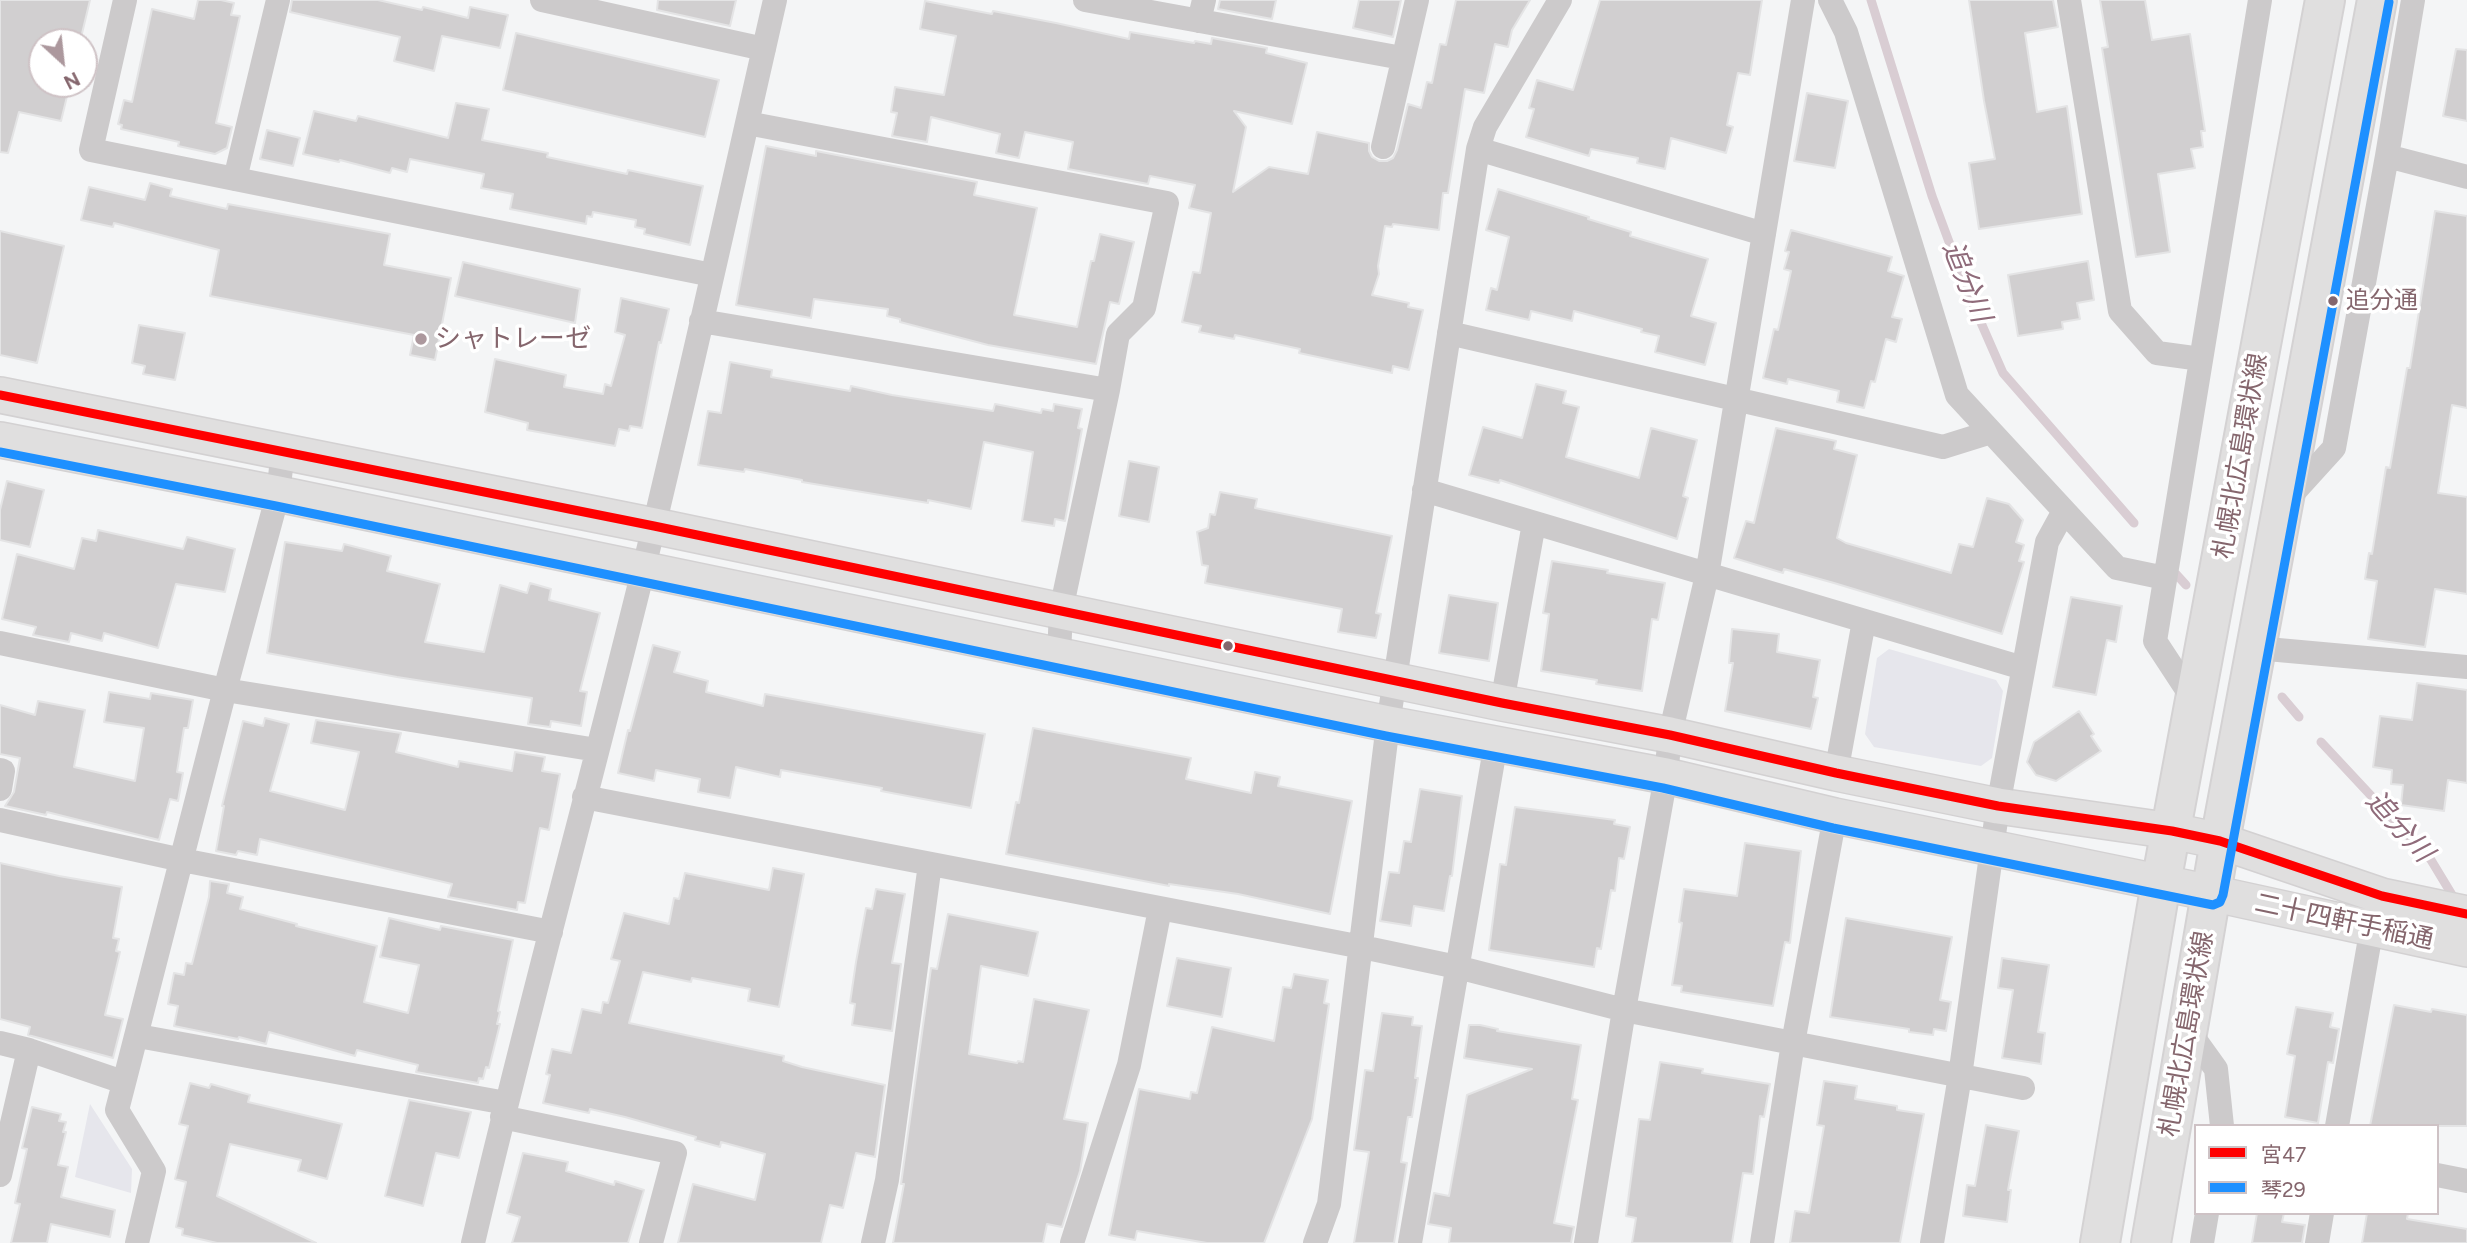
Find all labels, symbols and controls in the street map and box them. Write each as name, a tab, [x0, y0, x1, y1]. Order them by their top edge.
north arrow	[28, 28, 98, 98]
text: N	[60, 67, 84, 94]
water label: 追分川	[1935, 237, 1997, 327]
place label: 追分通	[2346, 287, 2418, 315]
marker: 追分通	[2326, 294, 2340, 308]
place label: シャトレーゼ	[435, 323, 591, 355]
marker: シャトレーゼ	[413, 331, 429, 347]
street label: 札幌北広島環状線	[2208, 351, 2274, 561]
unlabelled marker	[1221, 639, 1235, 653]
water label: 追分川	[2358, 785, 2440, 869]
street label: 二十四軒手稲通	[2252, 888, 2436, 956]
street label: 札幌北広島環状線	[2154, 929, 2220, 1139]
legend	[2194, 1124, 2439, 1215]
text: 宮47	[2261, 1142, 2306, 1167]
text: 琴29	[2261, 1177, 2306, 1202]

